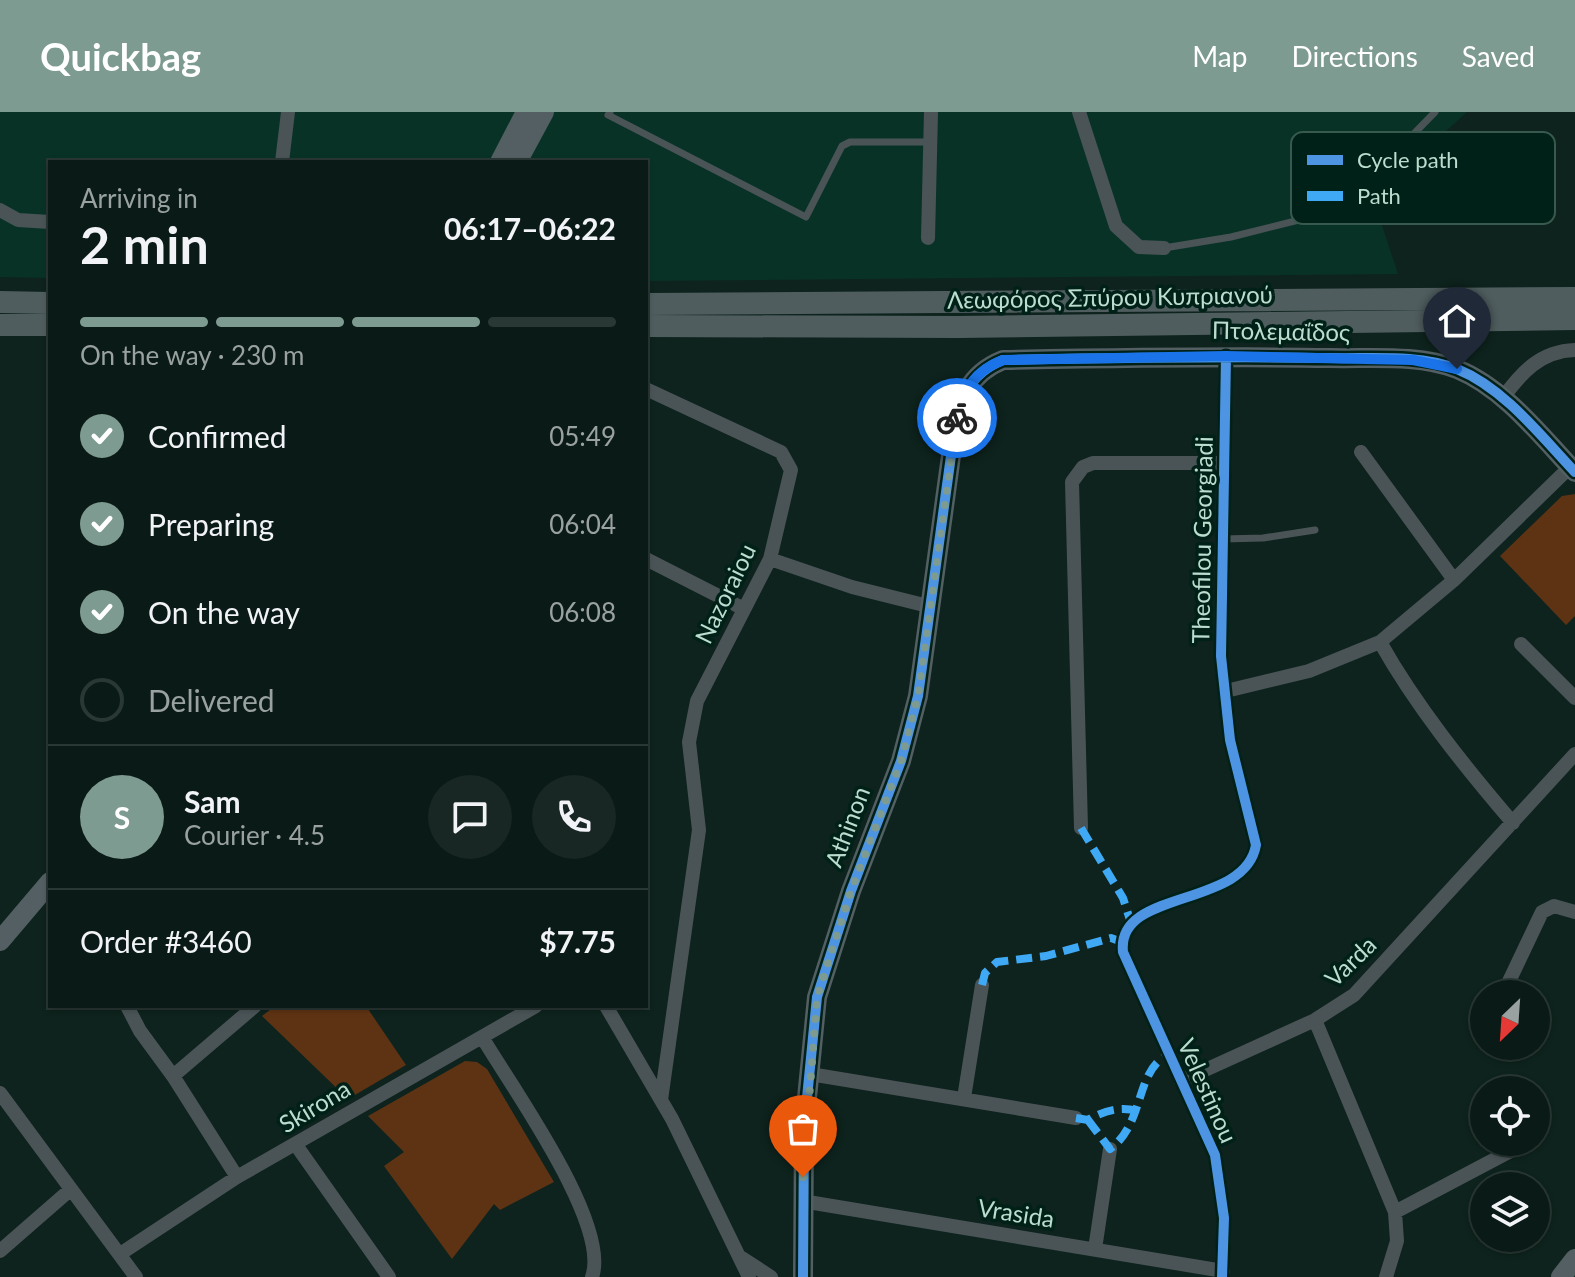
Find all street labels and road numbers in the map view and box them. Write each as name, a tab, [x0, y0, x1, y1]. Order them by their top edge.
street label: Λεωφόρος Σπύρου Κυπριανού	[947, 279, 1273, 314]
street label: Πτολεμαΐδος	[1212, 315, 1350, 346]
street label: Theofilou Georgiadi	[1185, 436, 1218, 644]
street label: Nazoraiou	[688, 539, 761, 648]
street label: Athinon	[818, 782, 875, 871]
street label: Varda	[1318, 930, 1382, 992]
street label: Velestinou	[1173, 1034, 1244, 1147]
street label: Skirona	[273, 1073, 355, 1138]
street label: Vrasida	[976, 1192, 1056, 1233]

